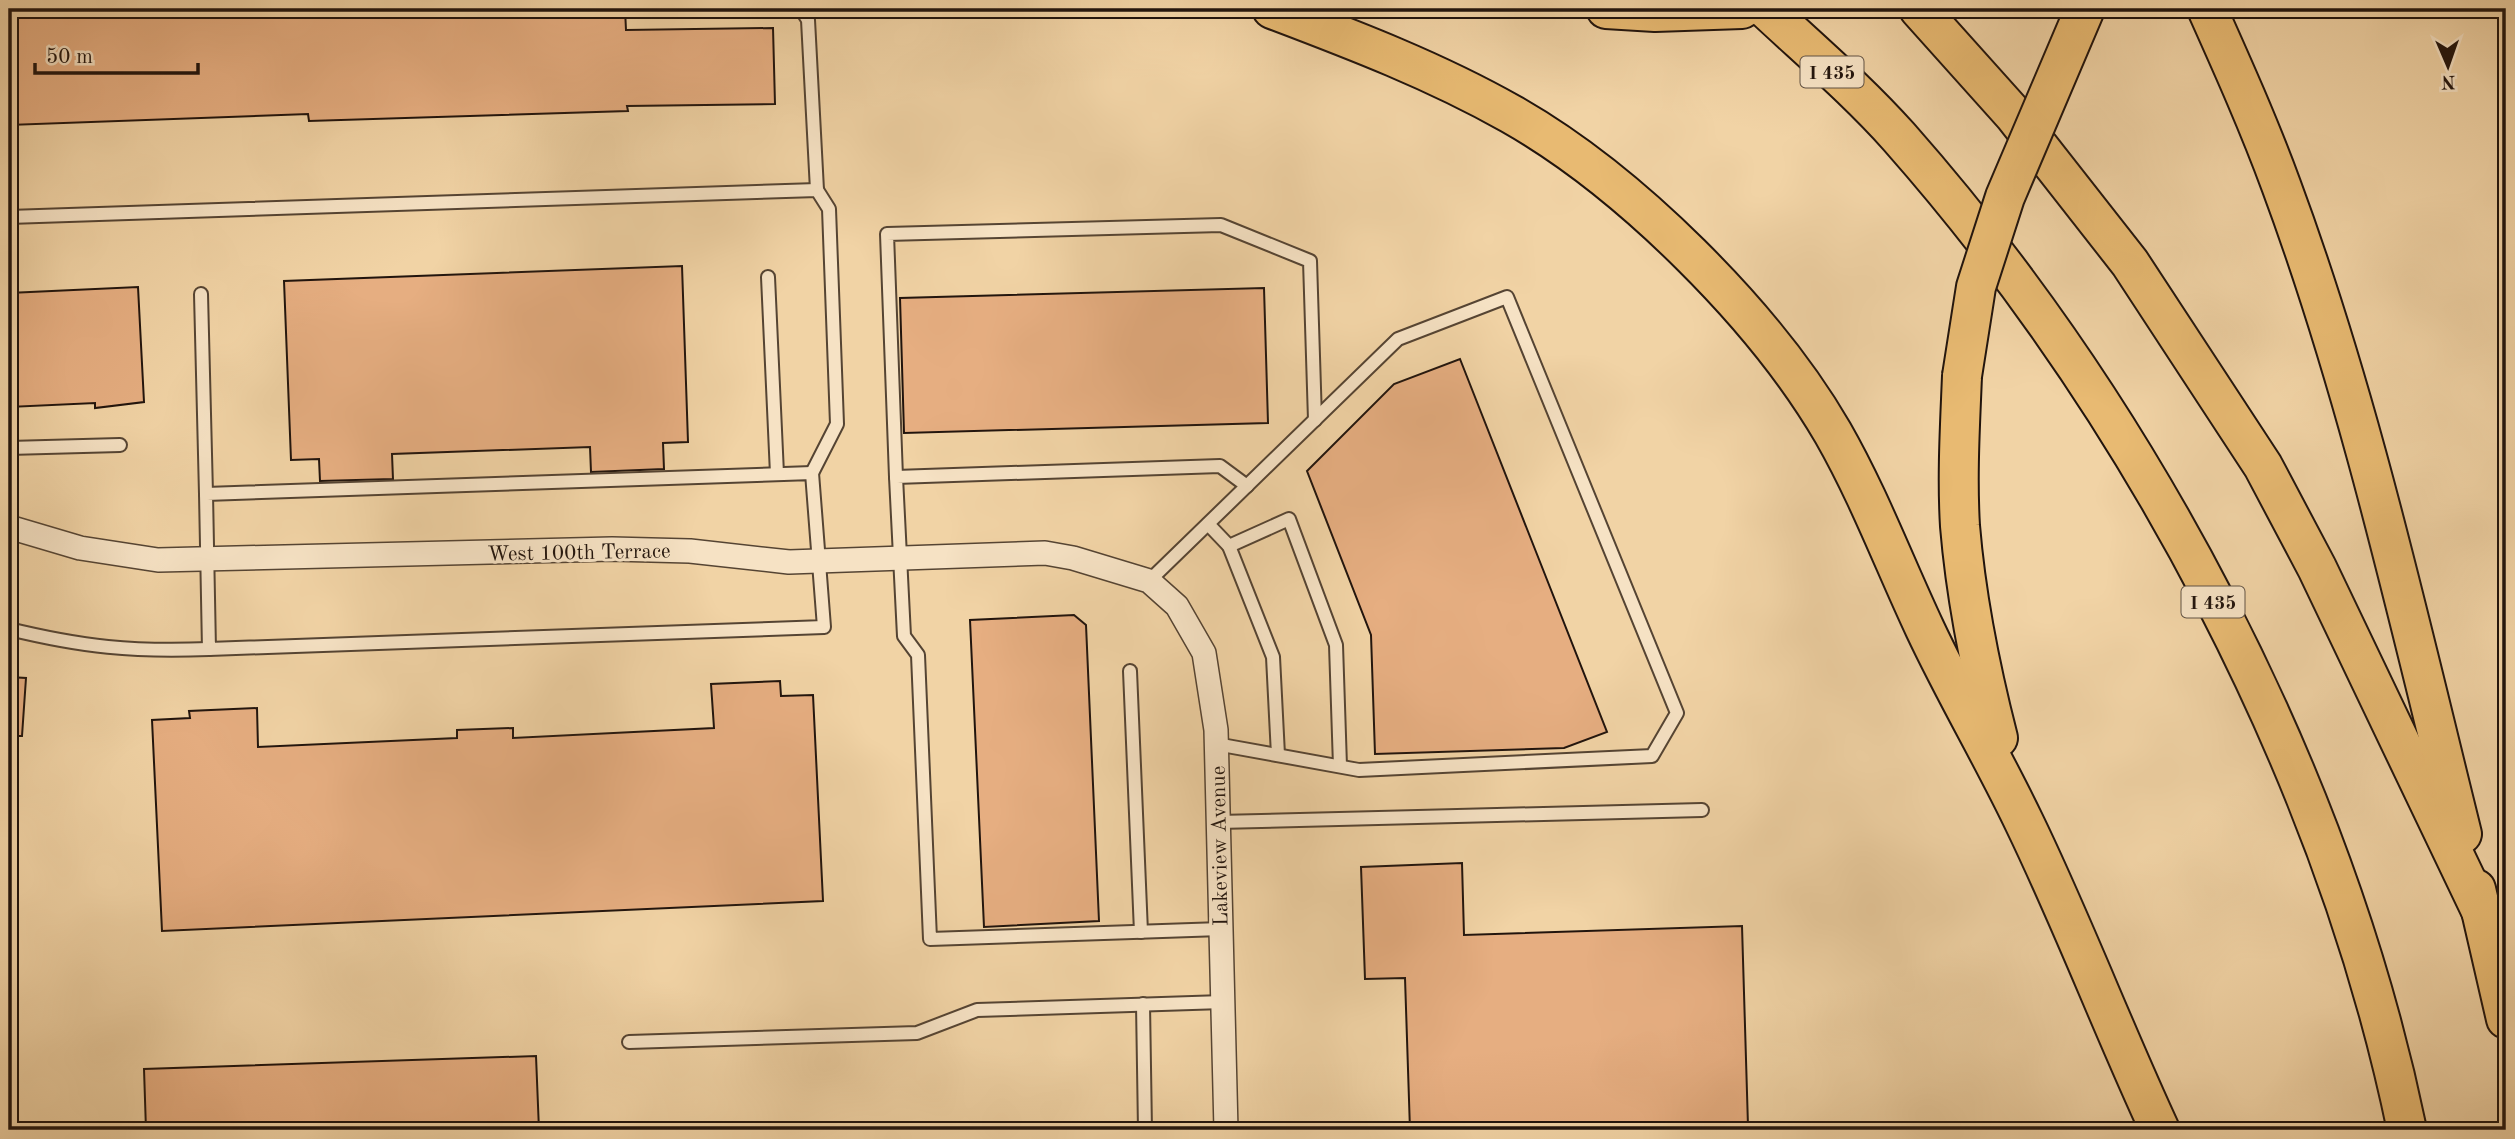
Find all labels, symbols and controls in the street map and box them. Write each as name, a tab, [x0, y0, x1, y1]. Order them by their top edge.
scale bar	[35, 32, 198, 76]
north arrow	[2414, 32, 2484, 102]
text: 50 m	[46, 47, 93, 68]
road number: I 435	[1800, 57, 1864, 88]
text: N	[2440, 71, 2456, 90]
street label: West 100th Terrace	[487, 541, 671, 566]
road number: I 435	[2182, 586, 2244, 618]
street label: Lakeview Avenue	[1209, 766, 1232, 926]

